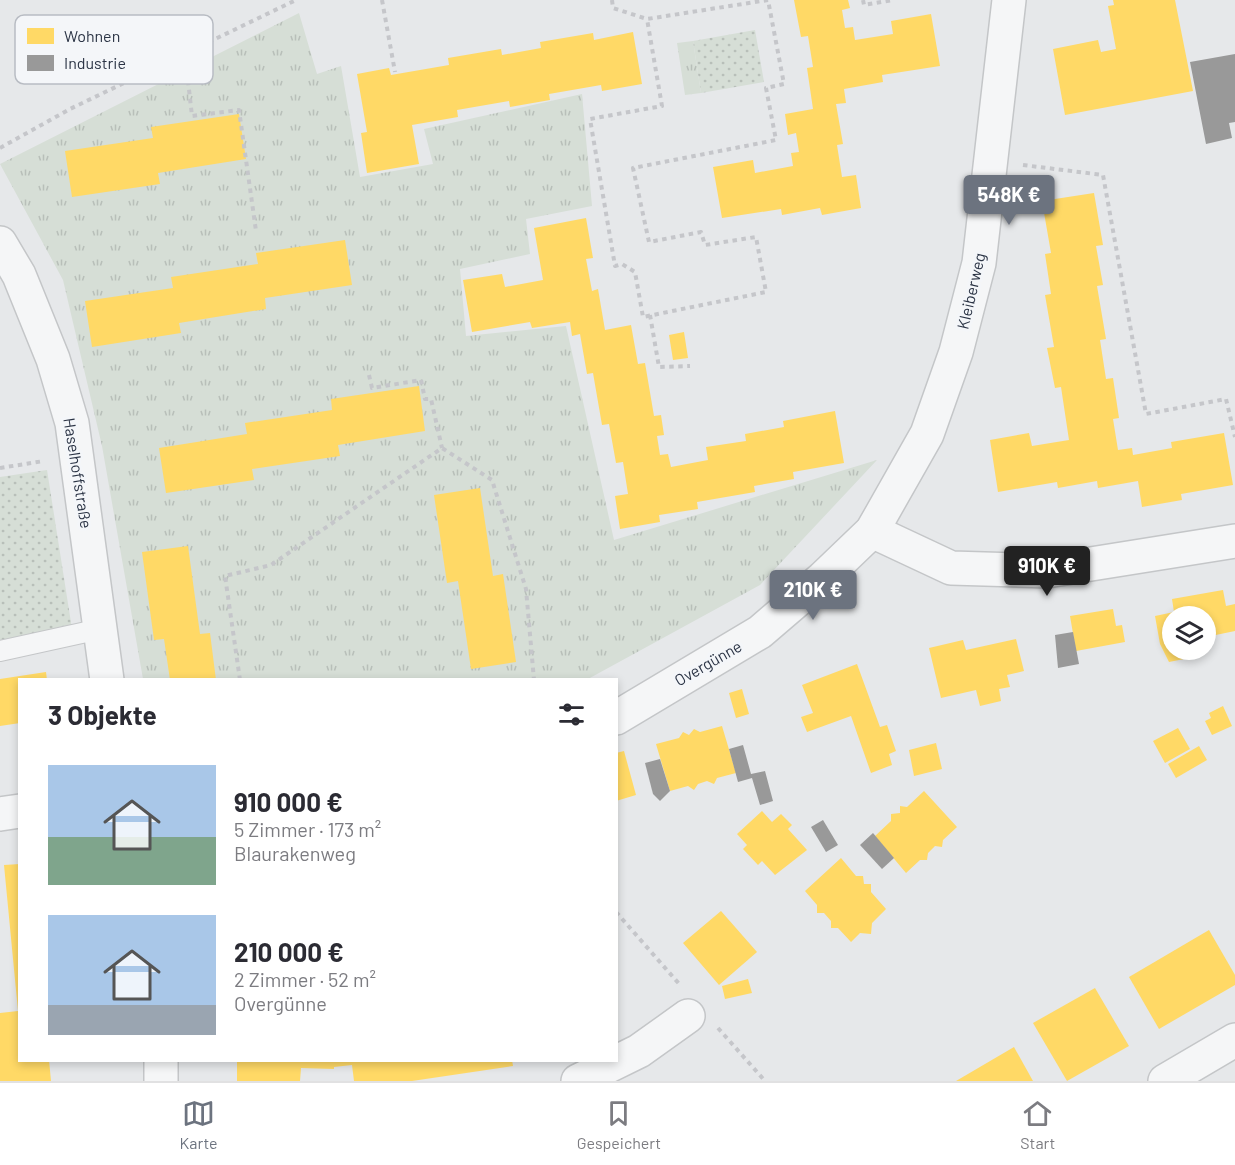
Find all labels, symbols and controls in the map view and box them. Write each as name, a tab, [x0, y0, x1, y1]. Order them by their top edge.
legend	[15, 15, 213, 84]
text: Wohnen	[64, 26, 120, 45]
text: Industrie	[64, 53, 126, 72]
pin: 548K €	[960, 175, 1058, 226]
text: 548K €	[978, 182, 1040, 206]
street label: Kleiberweg	[953, 251, 989, 331]
street label: Haselhoffstraße	[60, 416, 97, 530]
pin: 910K €	[998, 546, 1096, 597]
text: 910K €	[1018, 553, 1076, 577]
pin: 210K €	[764, 570, 862, 621]
text: 210K €	[784, 577, 842, 601]
map controls	[1162, 606, 1216, 660]
button: layers	[1162, 606, 1216, 660]
street label: Overgünne	[671, 636, 745, 689]
icon: filters	[555, 698, 588, 731]
text: 3 Objekte	[48, 699, 157, 730]
text: 910 000 €	[234, 786, 343, 817]
icon: home	[96, 789, 168, 861]
text: 5 Zimmer · 173 m²	[234, 817, 381, 841]
text: Blaurakenweg	[234, 841, 356, 865]
text: 210 000 €	[234, 936, 344, 967]
icon: home	[96, 939, 168, 1011]
text: 2 Zimmer · 52 m²	[234, 967, 376, 991]
text: Overgünne	[234, 991, 327, 1015]
tab: Karte	[180, 1097, 218, 1152]
tab: Gespeichert	[577, 1097, 661, 1152]
tab: Start	[1020, 1097, 1055, 1152]

